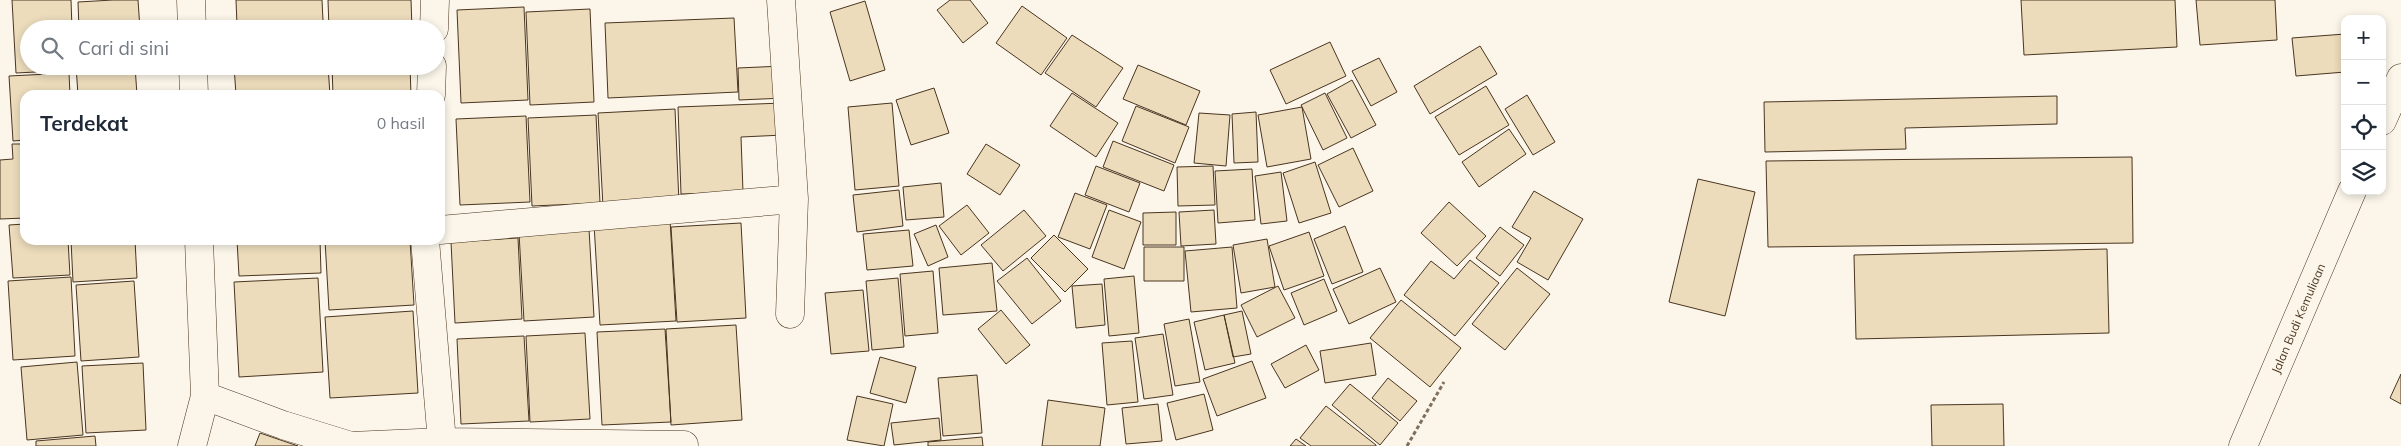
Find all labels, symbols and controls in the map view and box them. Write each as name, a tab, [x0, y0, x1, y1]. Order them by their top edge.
map controls	[2341, 15, 2386, 195]
button: +	[2341, 15, 2386, 60]
search box	[20, 20, 445, 75]
icon: search	[38, 34, 66, 62]
text: Cari di sini	[78, 36, 169, 60]
button: −	[2341, 60, 2386, 105]
button: locate	[2341, 105, 2386, 150]
text: Terdekat	[40, 110, 128, 136]
text: 0 hasil	[377, 113, 425, 133]
button: layers	[2341, 150, 2386, 195]
street label: Jalan Budi Kemuliaan	[2267, 261, 2328, 376]

